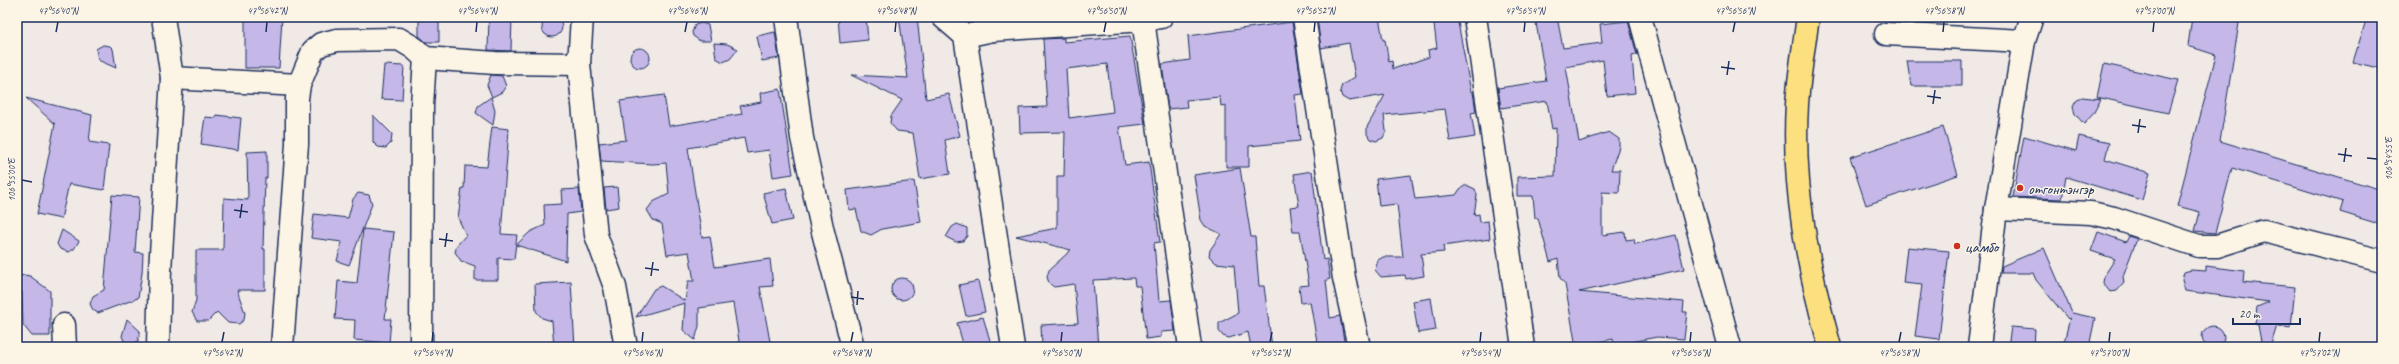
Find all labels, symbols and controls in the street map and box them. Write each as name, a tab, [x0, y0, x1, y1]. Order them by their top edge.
text: 47°56'40"N	[38, 4, 80, 17]
text: 47°56'42"N	[247, 4, 289, 17]
text: 47°56'44"N	[457, 4, 499, 17]
text: 47°56'46"N	[667, 4, 709, 17]
text: 47°56'48"N	[876, 4, 918, 17]
text: 47°56'50"N	[1086, 4, 1128, 17]
text: 47°56'52"N	[1295, 4, 1337, 17]
text: 47°56'54"N	[1505, 4, 1547, 17]
text: 47°56'56"N	[1715, 4, 1757, 17]
text: 47°56'58"N	[1924, 4, 1966, 17]
text: 47°57'00"N	[2134, 4, 2176, 17]
text: 106°54'55"E	[2382, 136, 2395, 181]
text: 106°55'00"E	[5, 157, 18, 202]
place label: отгонтэнгэр	[2028, 179, 2095, 199]
marker: отгонтэнгэр	[2015, 183, 2025, 193]
place label: цамбо	[1965, 237, 2001, 257]
marker: цамбо	[1952, 241, 1962, 251]
scale bar	[2233, 300, 2300, 326]
text: 20 m	[2239, 306, 2261, 322]
text: 47°56'42"N	[202, 346, 244, 359]
text: 47°56'44"N	[412, 346, 454, 359]
text: 47°56'46"N	[622, 346, 664, 359]
text: 47°56'48"N	[831, 346, 873, 359]
text: 47°56'50"N	[1041, 346, 1083, 359]
text: 47°56'52"N	[1250, 346, 1292, 359]
text: 47°56'54"N	[1460, 346, 1502, 359]
text: 47°56'56"N	[1670, 346, 1712, 359]
text: 47°56'58"N	[1879, 346, 1921, 359]
text: 47°57'00"N	[2089, 346, 2131, 359]
text: 47°57'02"N	[2299, 346, 2341, 359]

